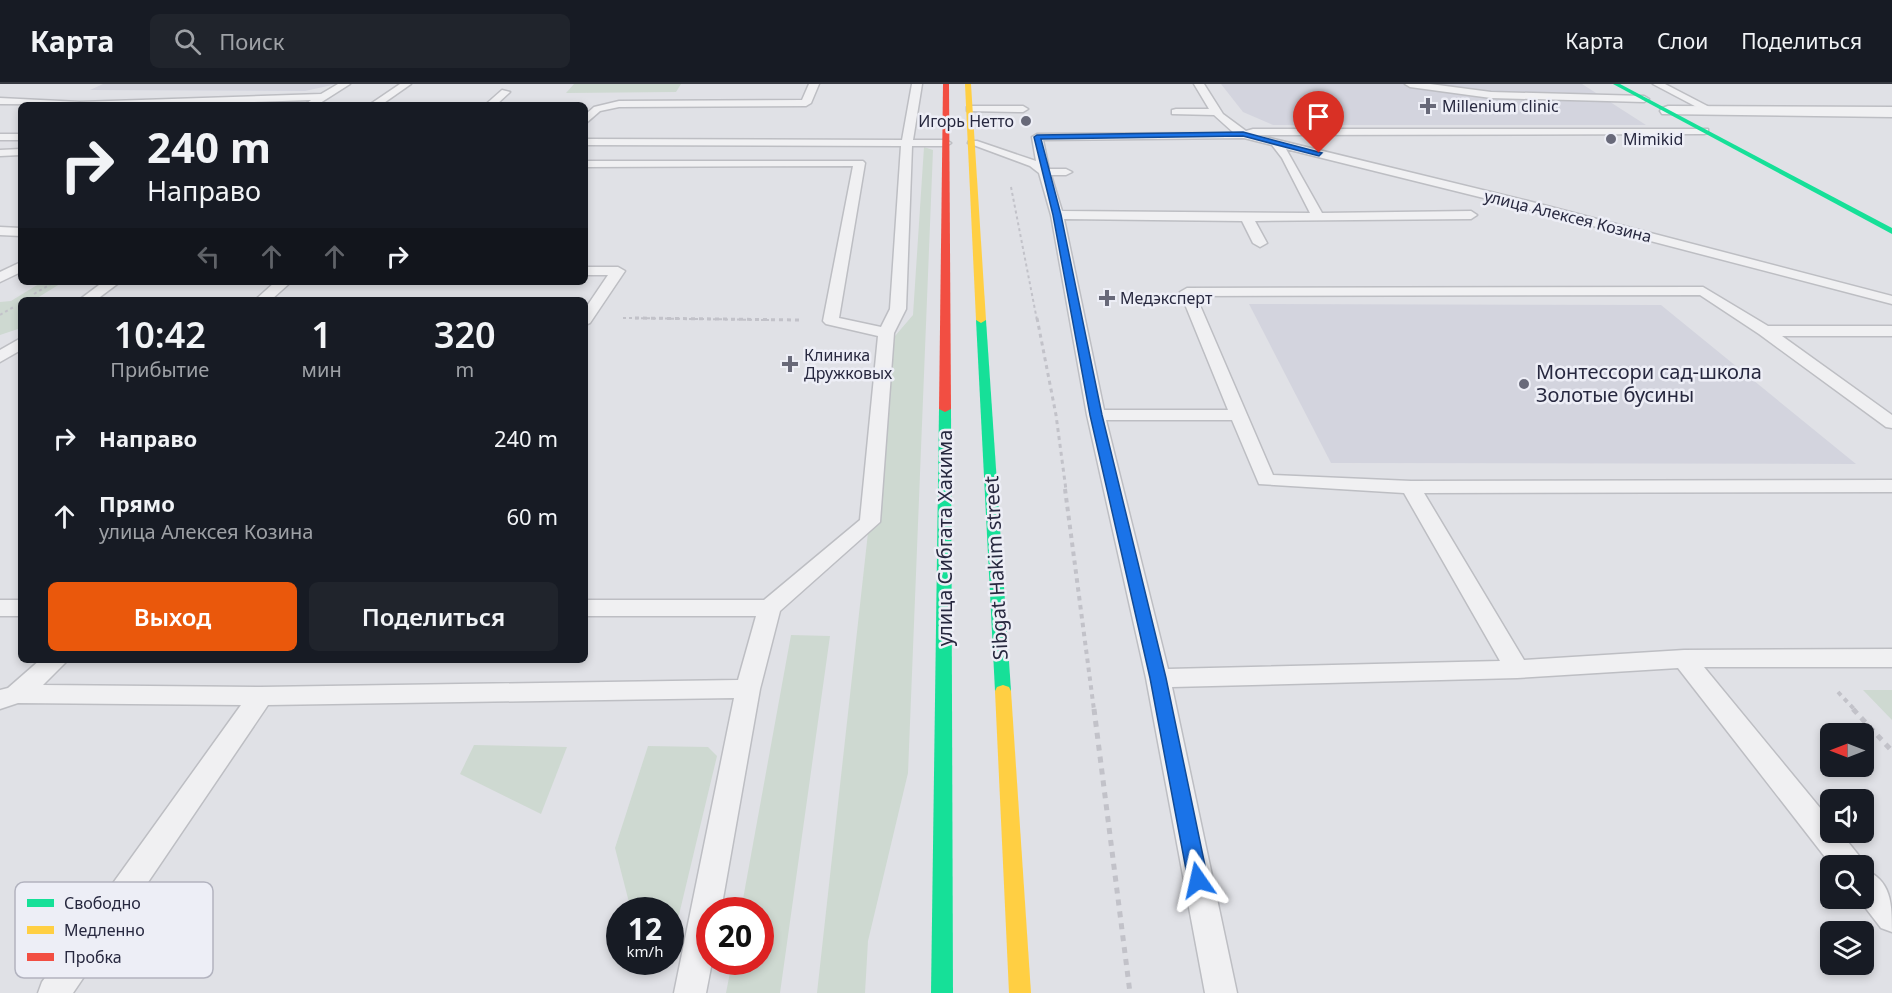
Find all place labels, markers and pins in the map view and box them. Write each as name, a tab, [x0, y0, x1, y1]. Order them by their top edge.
pin	[1293, 91, 1344, 153]
place label: Millenium clinic	[1442, 95, 1559, 117]
marker: Millenium clinic	[1419, 97, 1437, 115]
place label: Игорь Нетто	[918, 110, 1014, 132]
marker: Игорь Нетто	[1019, 114, 1033, 128]
place label: Mimikid	[1623, 128, 1683, 150]
marker: Mimikid	[1604, 132, 1618, 146]
place label: Медэксперт	[1120, 287, 1213, 309]
marker: Медэксперт	[1098, 289, 1116, 307]
place label: Клиника Дружковых	[804, 344, 893, 384]
marker: Клиника Дружковых	[781, 355, 799, 373]
place label: Монтессори сад-школа Золотые бусины	[1536, 358, 1762, 408]
marker: Монтессори сад-школа Золотые бусины	[1517, 377, 1531, 391]

